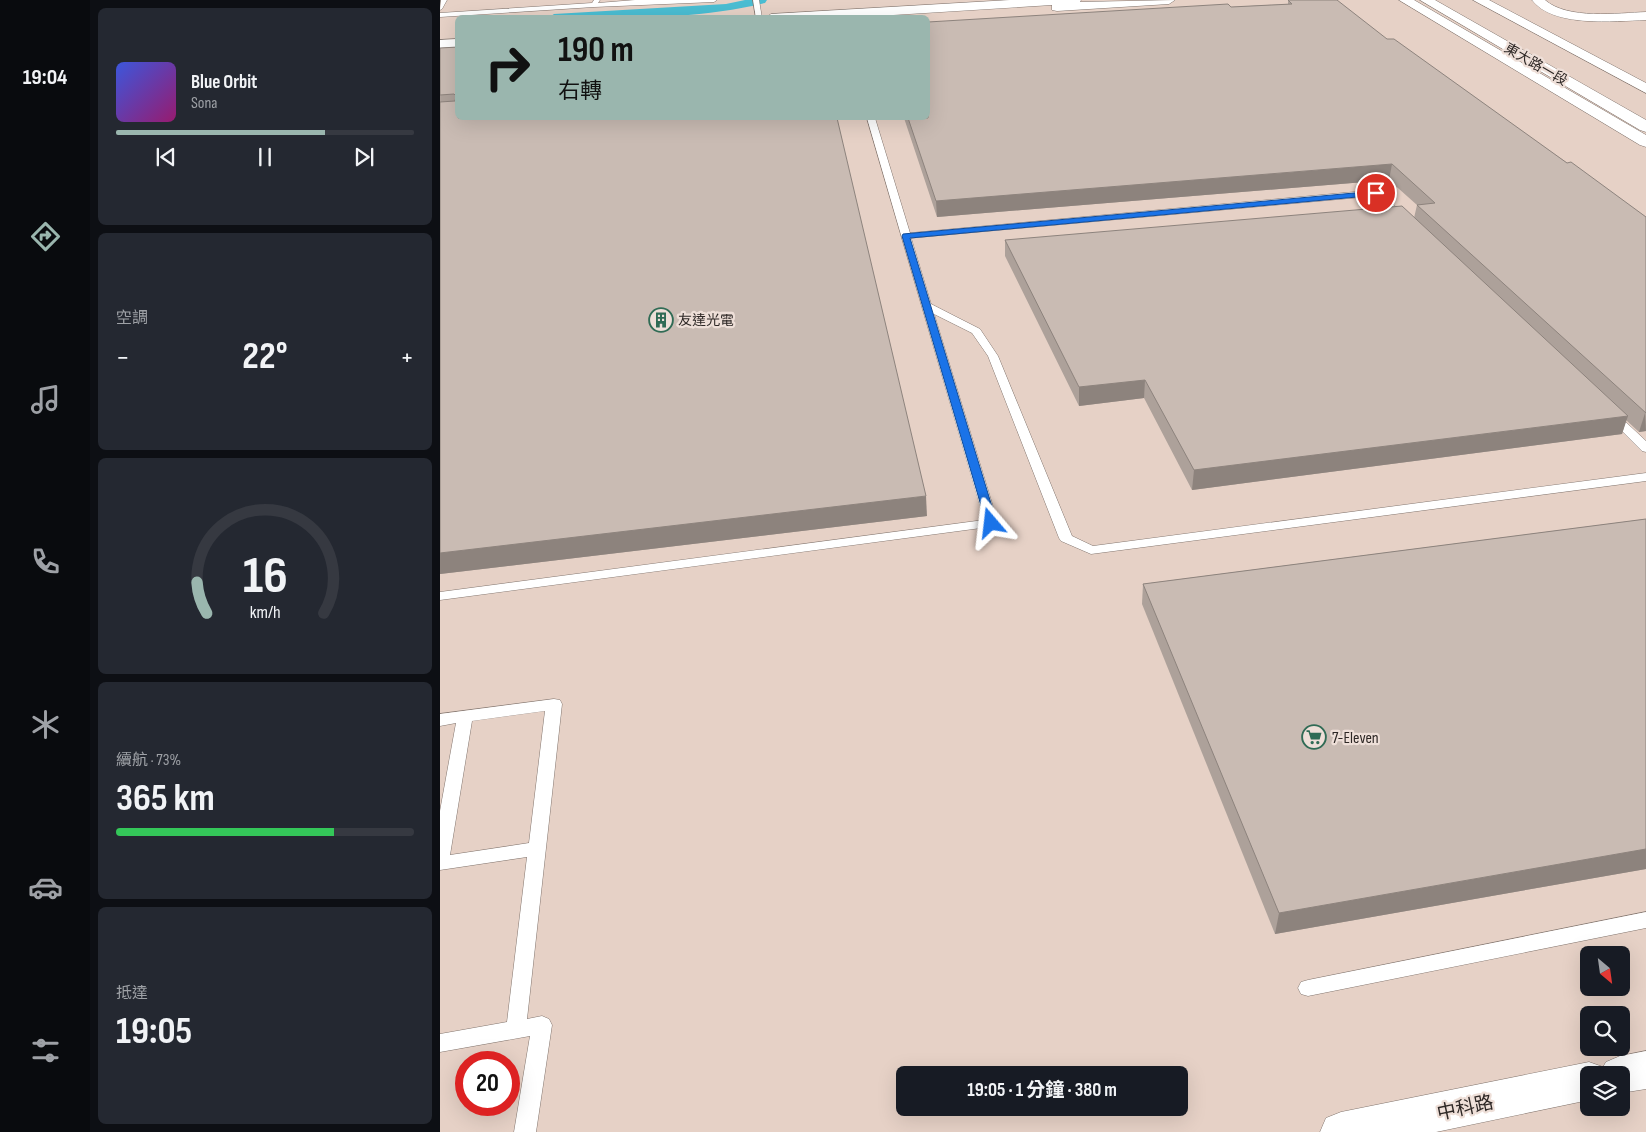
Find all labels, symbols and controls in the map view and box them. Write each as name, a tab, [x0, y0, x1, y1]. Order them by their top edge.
text: 190 m	[558, 29, 634, 72]
icon: right	[475, 35, 540, 100]
street label: 東大路一段	[1501, 40, 1570, 89]
text: 19:04	[23, 64, 67, 91]
text: Blue Orbit	[191, 71, 257, 94]
text: 右轉	[558, 78, 602, 105]
text: Sona	[191, 94, 218, 113]
icon: previous	[152, 143, 180, 171]
icon: pause	[251, 143, 279, 171]
icon: next	[350, 143, 378, 171]
pin	[1355, 172, 1397, 214]
icon: arrive	[1362, 179, 1390, 207]
icon: directions	[28, 219, 63, 254]
building icon: 友達光電	[648, 307, 674, 333]
text: 空調	[116, 309, 148, 328]
place label: 友達光電	[678, 312, 734, 329]
text: 22°	[242, 334, 288, 379]
text: −	[116, 341, 130, 374]
text: +	[400, 341, 414, 374]
icon: music	[28, 382, 63, 417]
position arrow	[964, 496, 1016, 548]
icon: phone	[28, 544, 63, 579]
text: 16	[243, 545, 287, 608]
text: km/h	[250, 602, 280, 623]
icon: climate	[28, 707, 63, 742]
supermarket icon: 7-Eleven	[1301, 724, 1327, 750]
place label: 7-Eleven	[1332, 729, 1379, 748]
text: 續航 · 73%	[116, 751, 181, 770]
text: 365 km	[116, 776, 215, 821]
icon: car	[28, 870, 63, 905]
north arrow	[1580, 946, 1630, 996]
map controls	[1580, 946, 1630, 1116]
text: 抵達	[116, 984, 148, 1003]
button: search	[1580, 1006, 1630, 1056]
text: 19:05	[116, 1009, 192, 1054]
icon: filters	[28, 1033, 63, 1068]
speed limit sign: 20	[455, 1051, 520, 1116]
button: layers	[1580, 1066, 1630, 1116]
text: 19:05 · 1 分鐘 · 380 m	[967, 1079, 1117, 1102]
street label: 中科路	[1435, 1091, 1496, 1126]

